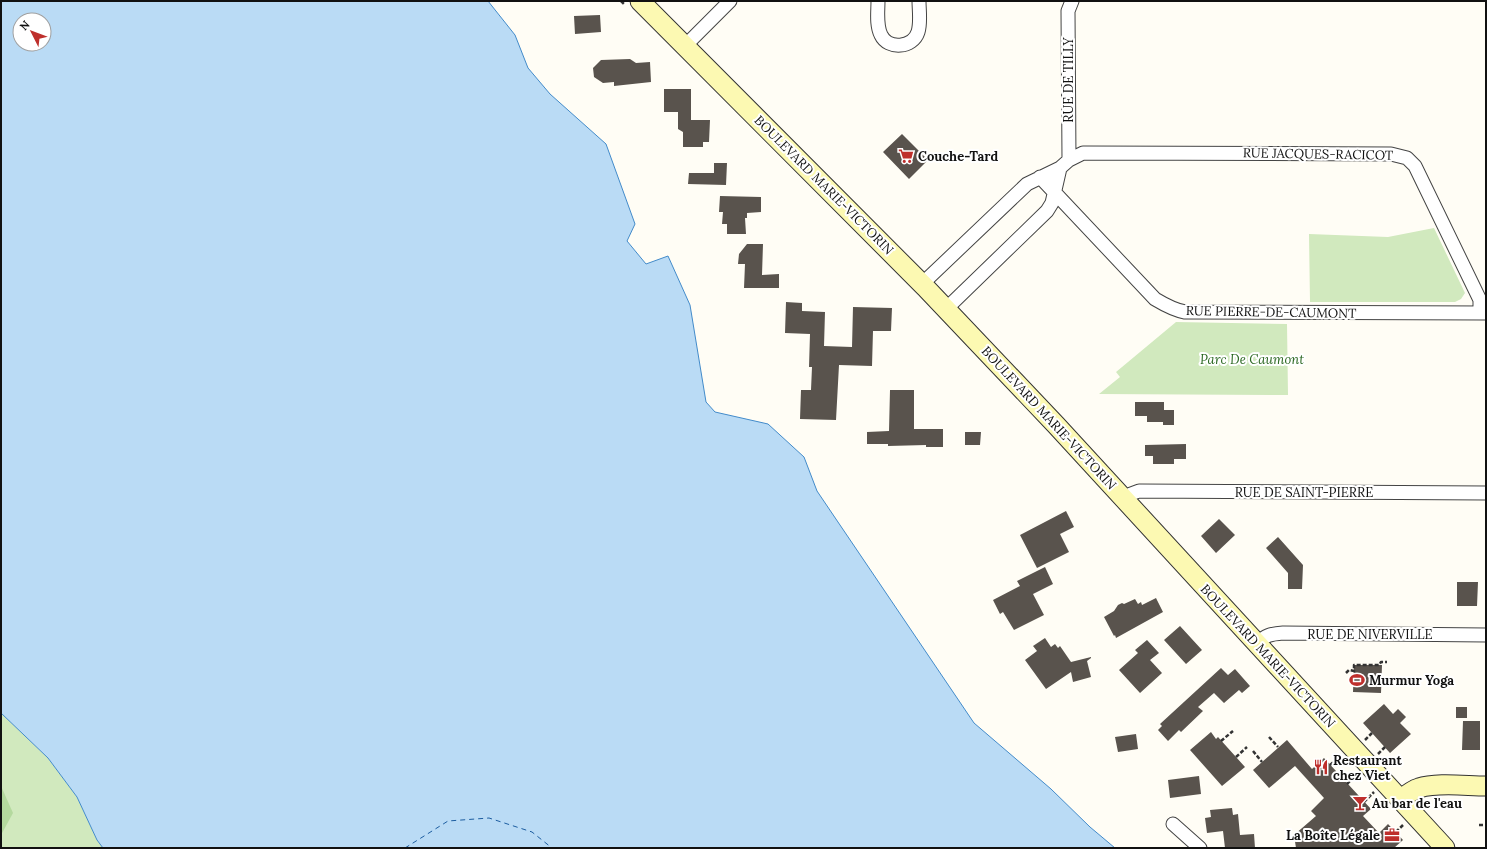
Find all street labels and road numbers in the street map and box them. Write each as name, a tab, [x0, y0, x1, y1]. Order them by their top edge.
street label: RUE DE TILLY	[1060, 37, 1077, 123]
street label: BOULEVARD MARIE-VICTORIN	[751, 112, 897, 258]
street label: RUE JACQUES-RACICOT	[1243, 144, 1394, 164]
street label: RUE PIERRE-DE-CAUMONT	[1186, 302, 1357, 322]
street label: BOULEVARD MARIE-VICTORIN	[978, 343, 1120, 493]
street label: RUE DE SAINT-PIERRE	[1235, 484, 1373, 501]
street label: BOULEVARD MARIE-VICTORIN	[1197, 581, 1339, 731]
street label: RUE DE NIVERVILLE	[1307, 626, 1433, 643]

